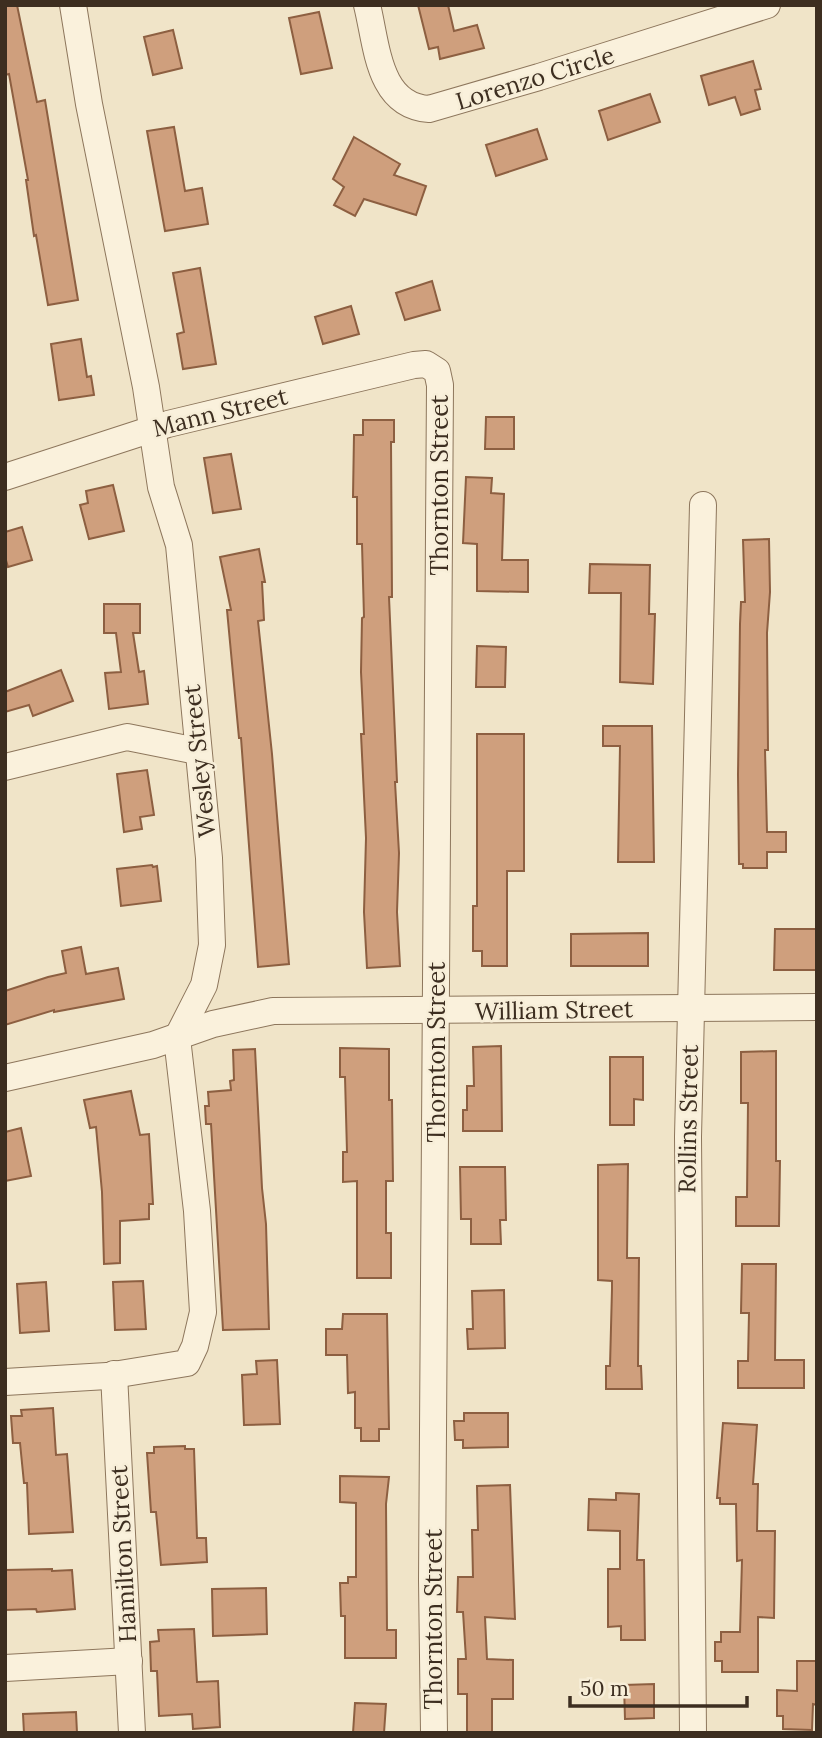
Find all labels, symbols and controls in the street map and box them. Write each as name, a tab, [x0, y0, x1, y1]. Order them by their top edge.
street label: Lorenzo Circle	[452, 39, 618, 117]
street label: Mann Street	[149, 380, 291, 444]
street label: Thornton Street	[424, 394, 455, 575]
street label: Wesley Street	[175, 682, 222, 839]
street label: Thornton Street	[421, 961, 452, 1142]
street label: William Street	[475, 993, 634, 1027]
street label: Rollins Street	[671, 1044, 705, 1194]
street label: Hamilton Street	[103, 1464, 143, 1644]
street label: Thornton Street	[418, 1528, 449, 1709]
scale bar	[570, 1664, 747, 1708]
text: 50 m	[580, 1675, 629, 1702]

